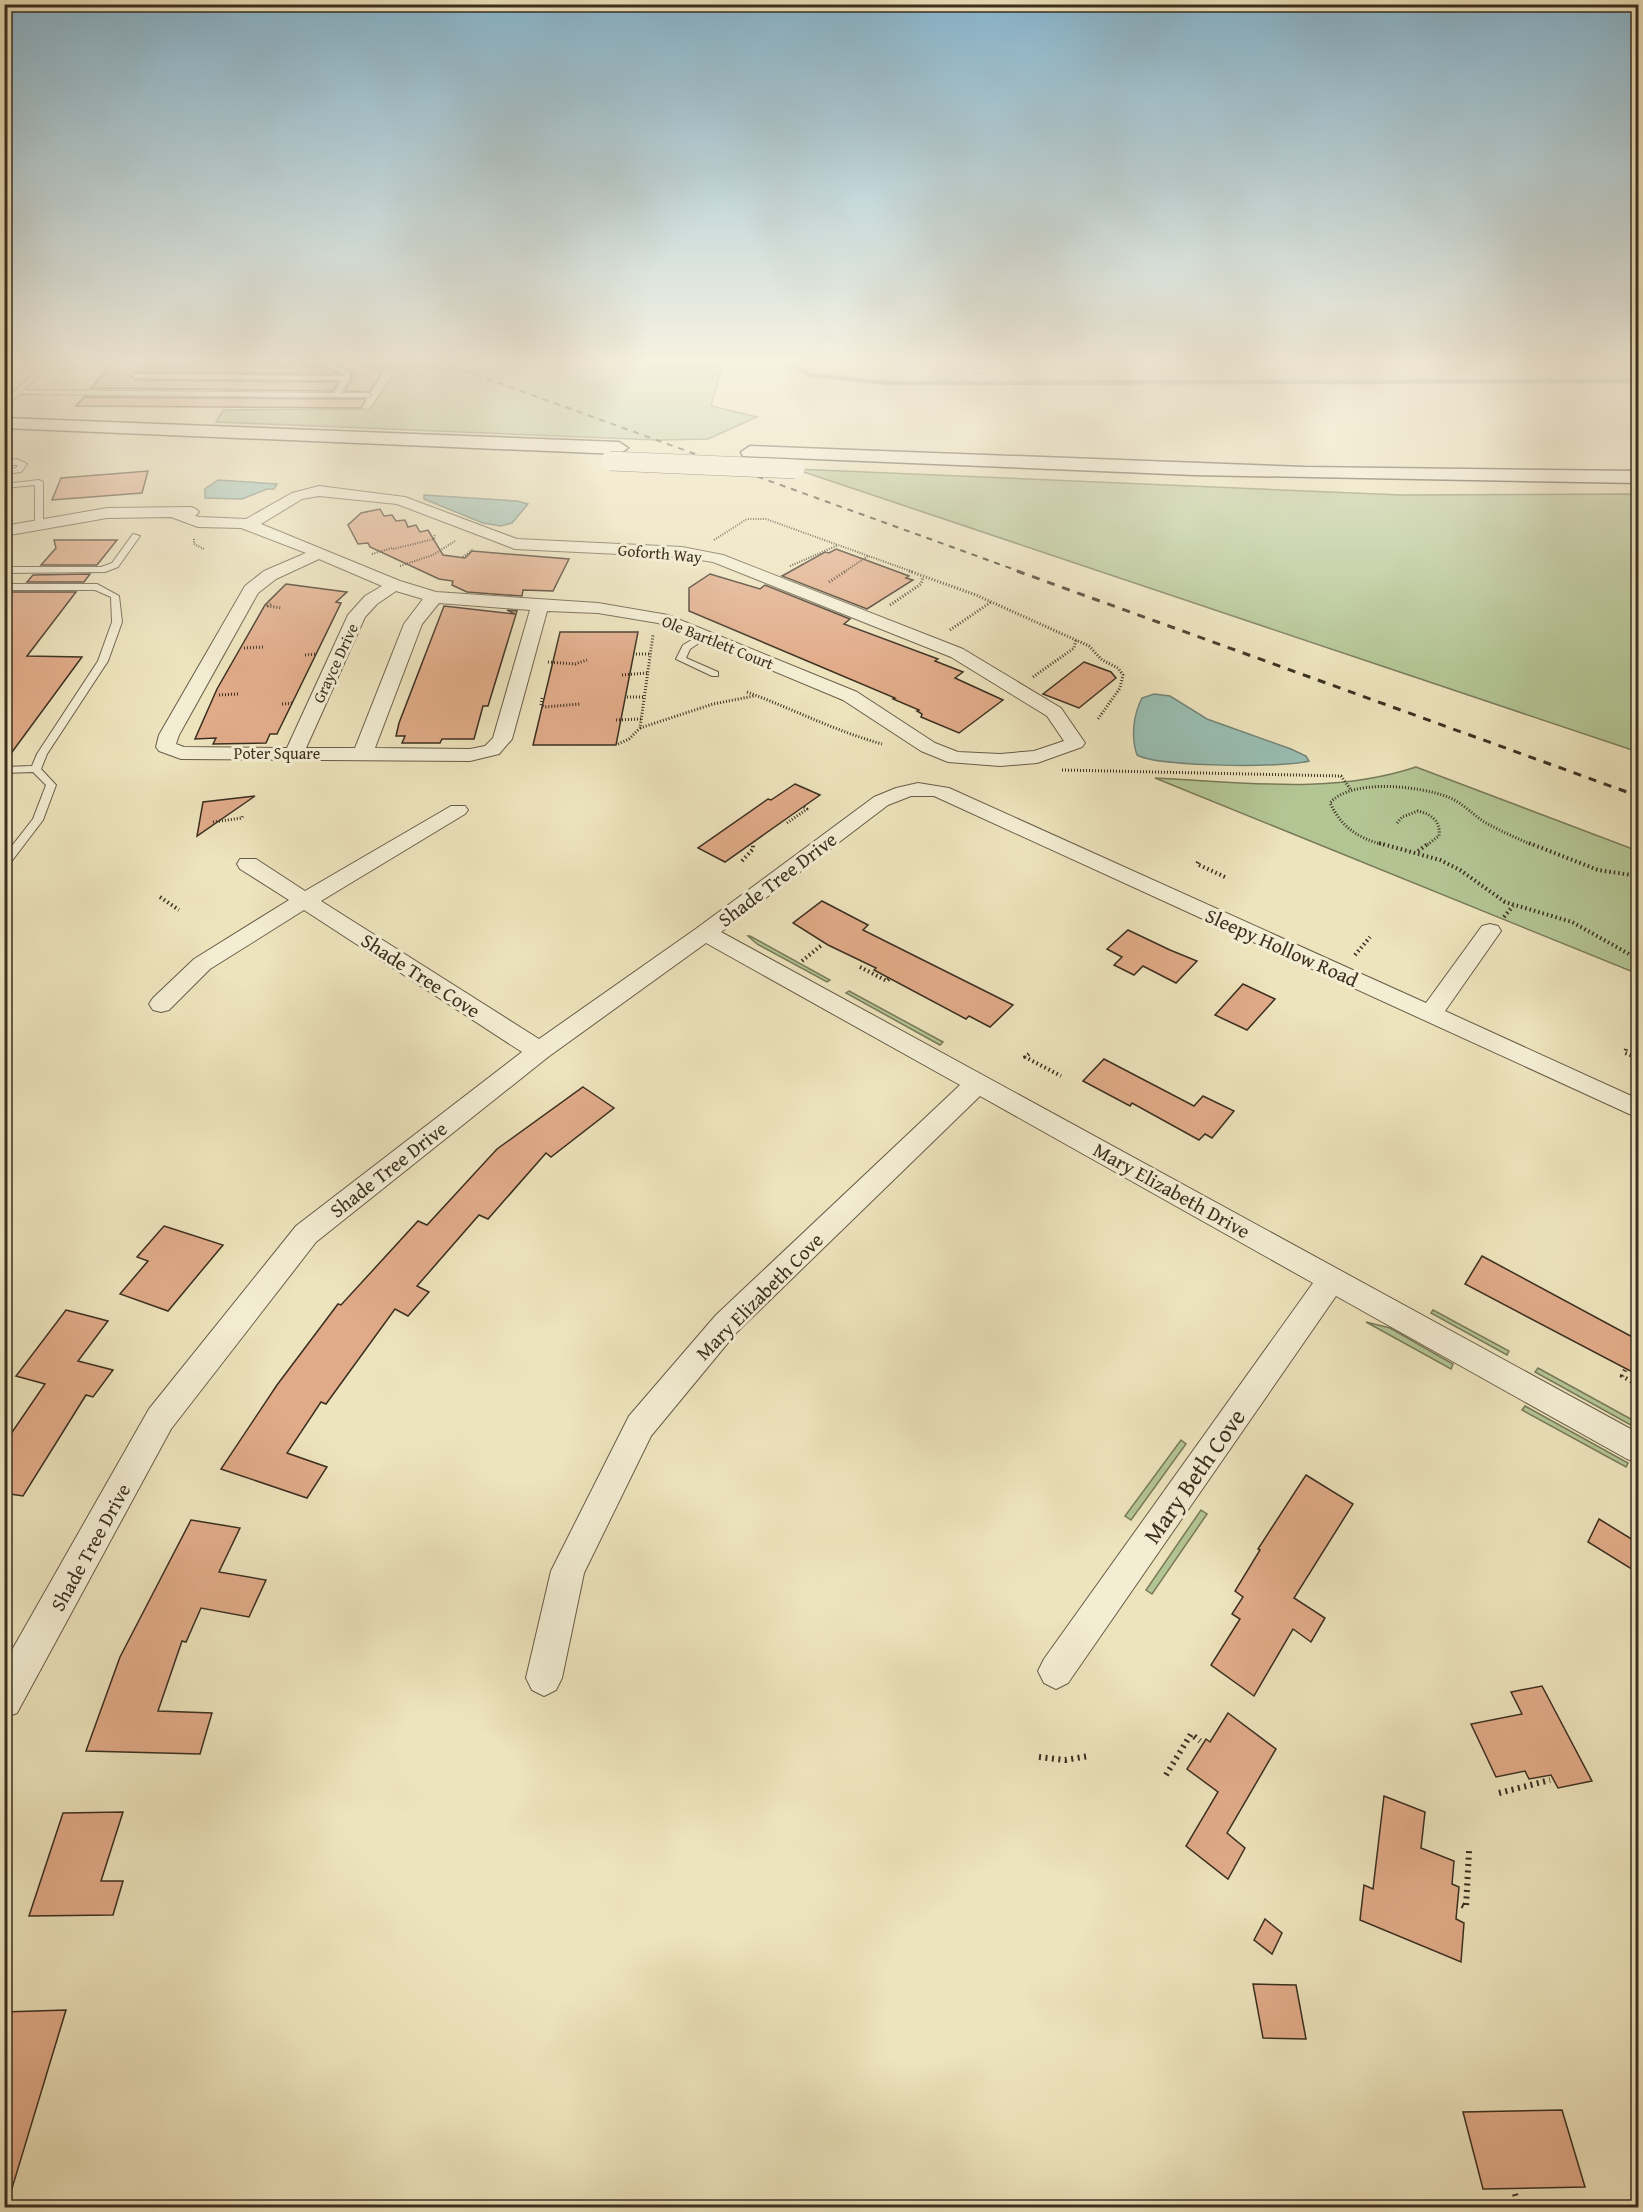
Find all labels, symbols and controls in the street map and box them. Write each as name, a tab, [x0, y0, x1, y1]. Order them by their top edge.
street label: Goforth Way	[617, 537, 703, 569]
street label: Ole Bartlett Court	[658, 609, 778, 675]
street label: Grayce Drive	[306, 619, 364, 707]
street label: Poter Square	[234, 741, 320, 765]
street label: Shade Tree Drive	[712, 825, 842, 933]
street label: Sleepy Hollow Road	[1201, 900, 1363, 994]
street label: Shade Tree Cove	[356, 926, 486, 1024]
street label: Shade Tree Drive	[323, 1114, 453, 1224]
street label: Mary Elizabeth Drive	[1088, 1135, 1256, 1245]
street label: Mary Elizabeth Cove	[689, 1226, 829, 1366]
street label: Mary Beth Cove	[1134, 1401, 1254, 1551]
street label: Shade Tree Drive	[43, 1478, 137, 1616]

